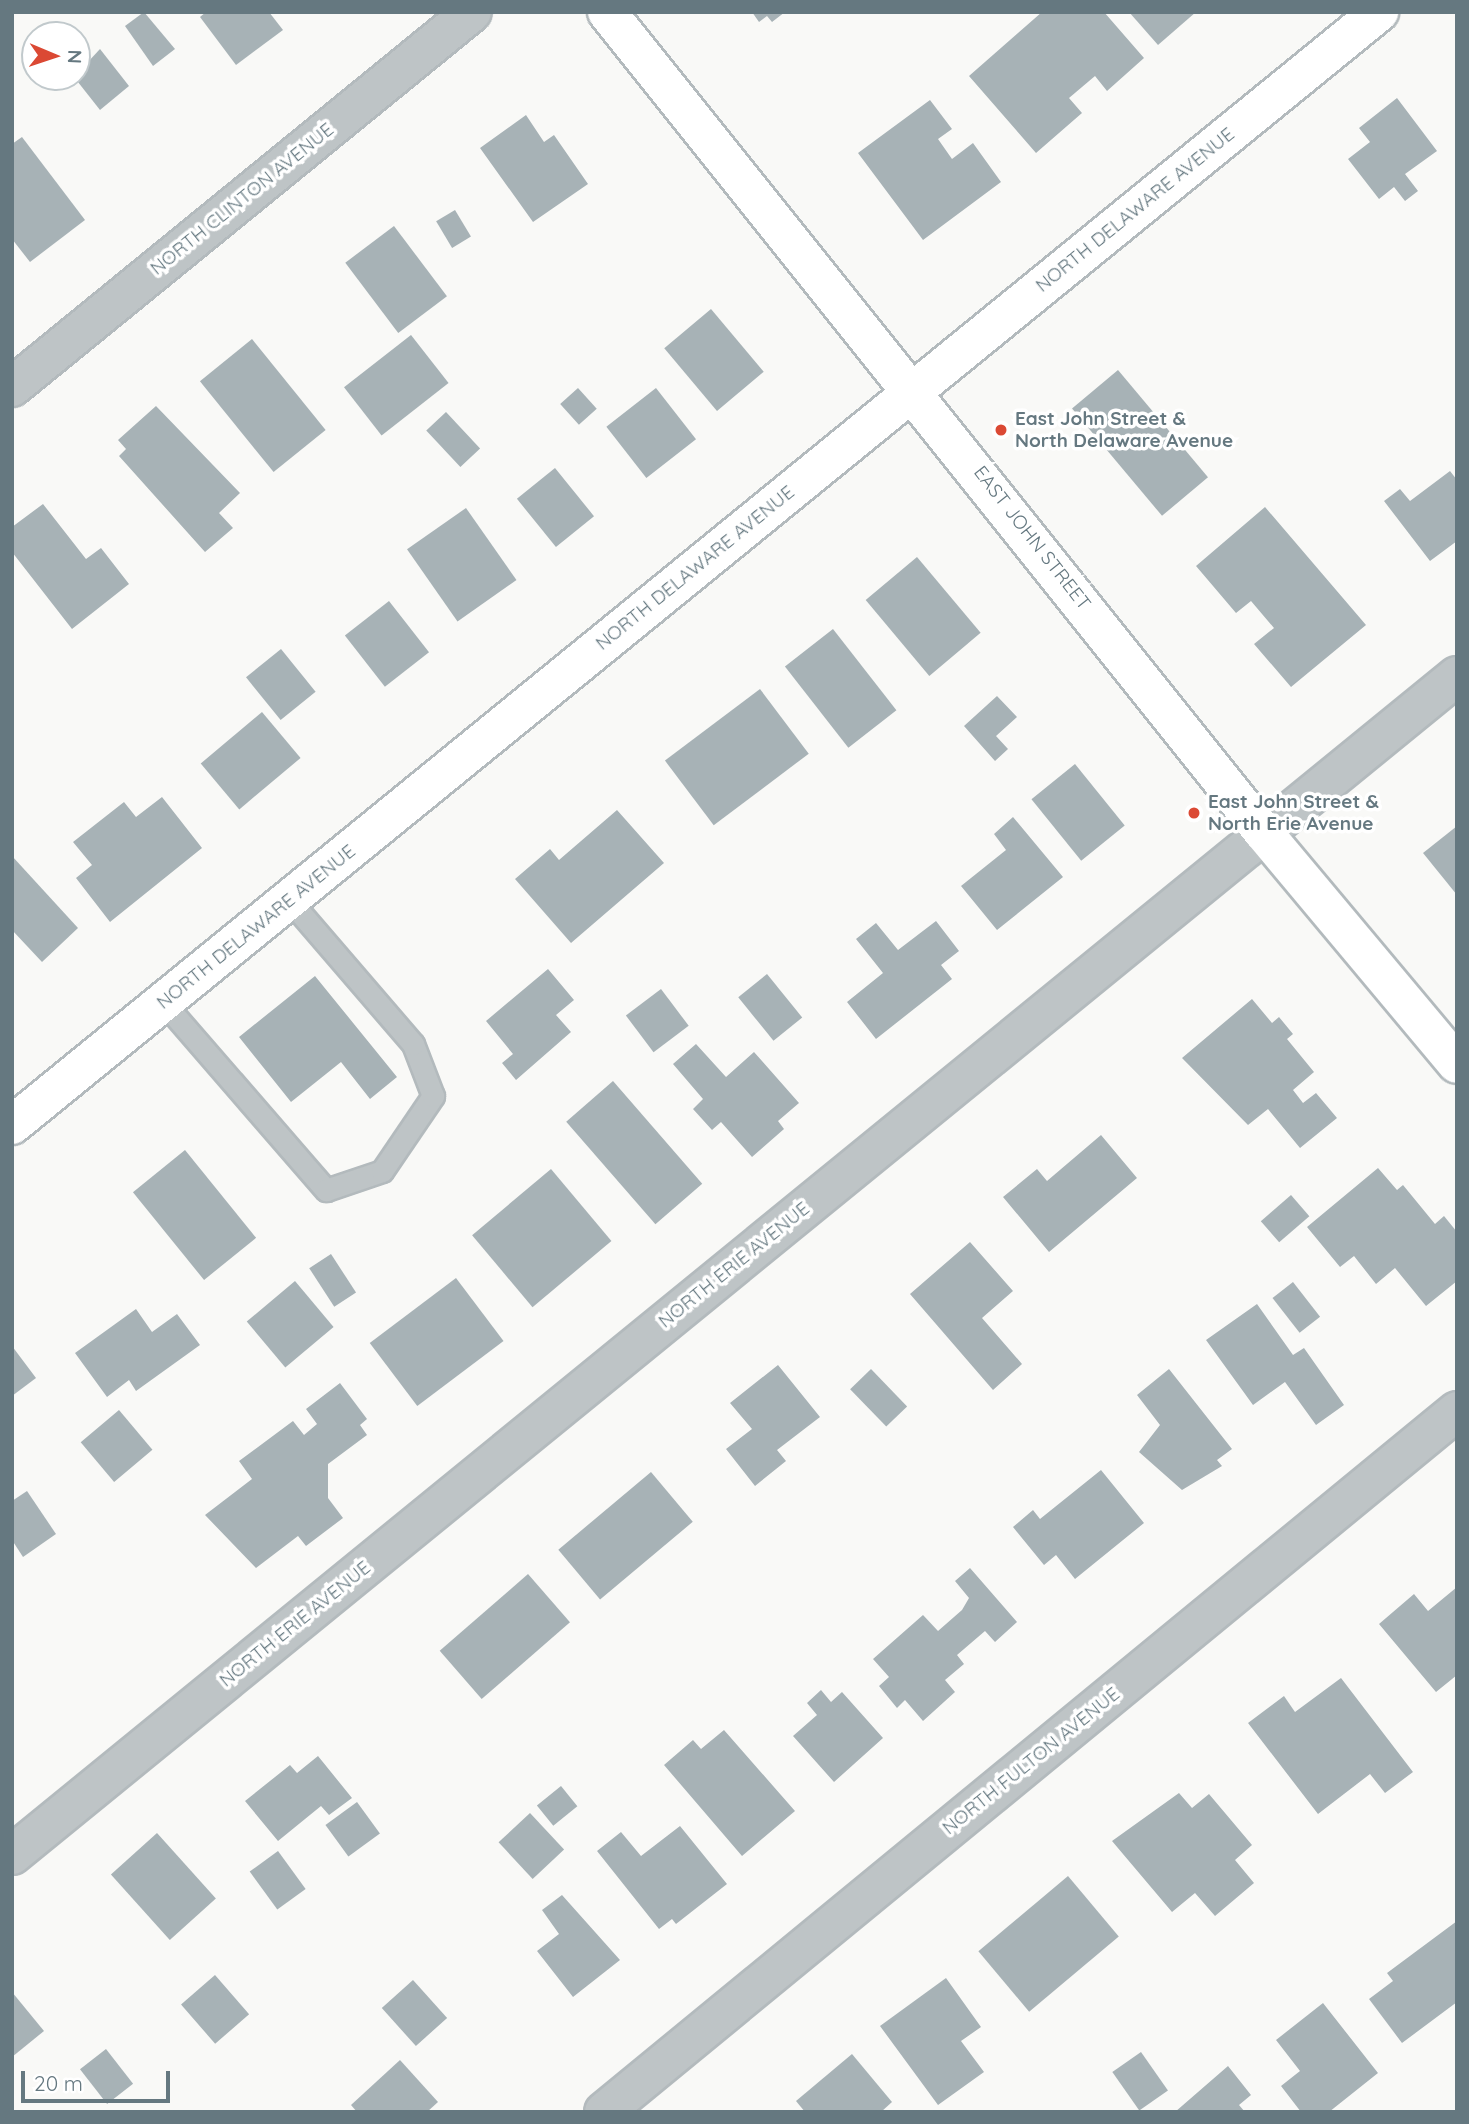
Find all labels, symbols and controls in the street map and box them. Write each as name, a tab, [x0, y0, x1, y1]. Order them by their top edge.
north arrow	[21, 21, 91, 91]
text: N	[63, 49, 87, 64]
street label: NORTH CLINTON AVENUE	[146, 118, 338, 280]
street label: NORTH DELAWARE AVENUE	[1031, 123, 1239, 297]
place label: East John Street & North Delaware Avenue	[1015, 408, 1233, 452]
marker: East John Street & North Delaware Avenue	[993, 422, 1009, 438]
street label: EAST JOHN STREET	[969, 461, 1095, 615]
street label: NORTH DELAWARE AVENUE	[591, 481, 799, 655]
place label: East John Street & North Erie Avenue	[1208, 791, 1379, 835]
marker: East John Street & North Erie Avenue	[1186, 805, 1202, 821]
street label: NORTH DELAWARE AVENUE	[152, 840, 360, 1014]
street label: NORTH ERIE AVENUE	[654, 1197, 814, 1333]
street label: NORTH ERIE AVENUE	[215, 1556, 375, 1692]
street label: NORTH FULTON AVENUE	[938, 1683, 1124, 1839]
scale bar	[24, 2058, 173, 2102]
text: 20 m	[34, 2070, 83, 2096]

